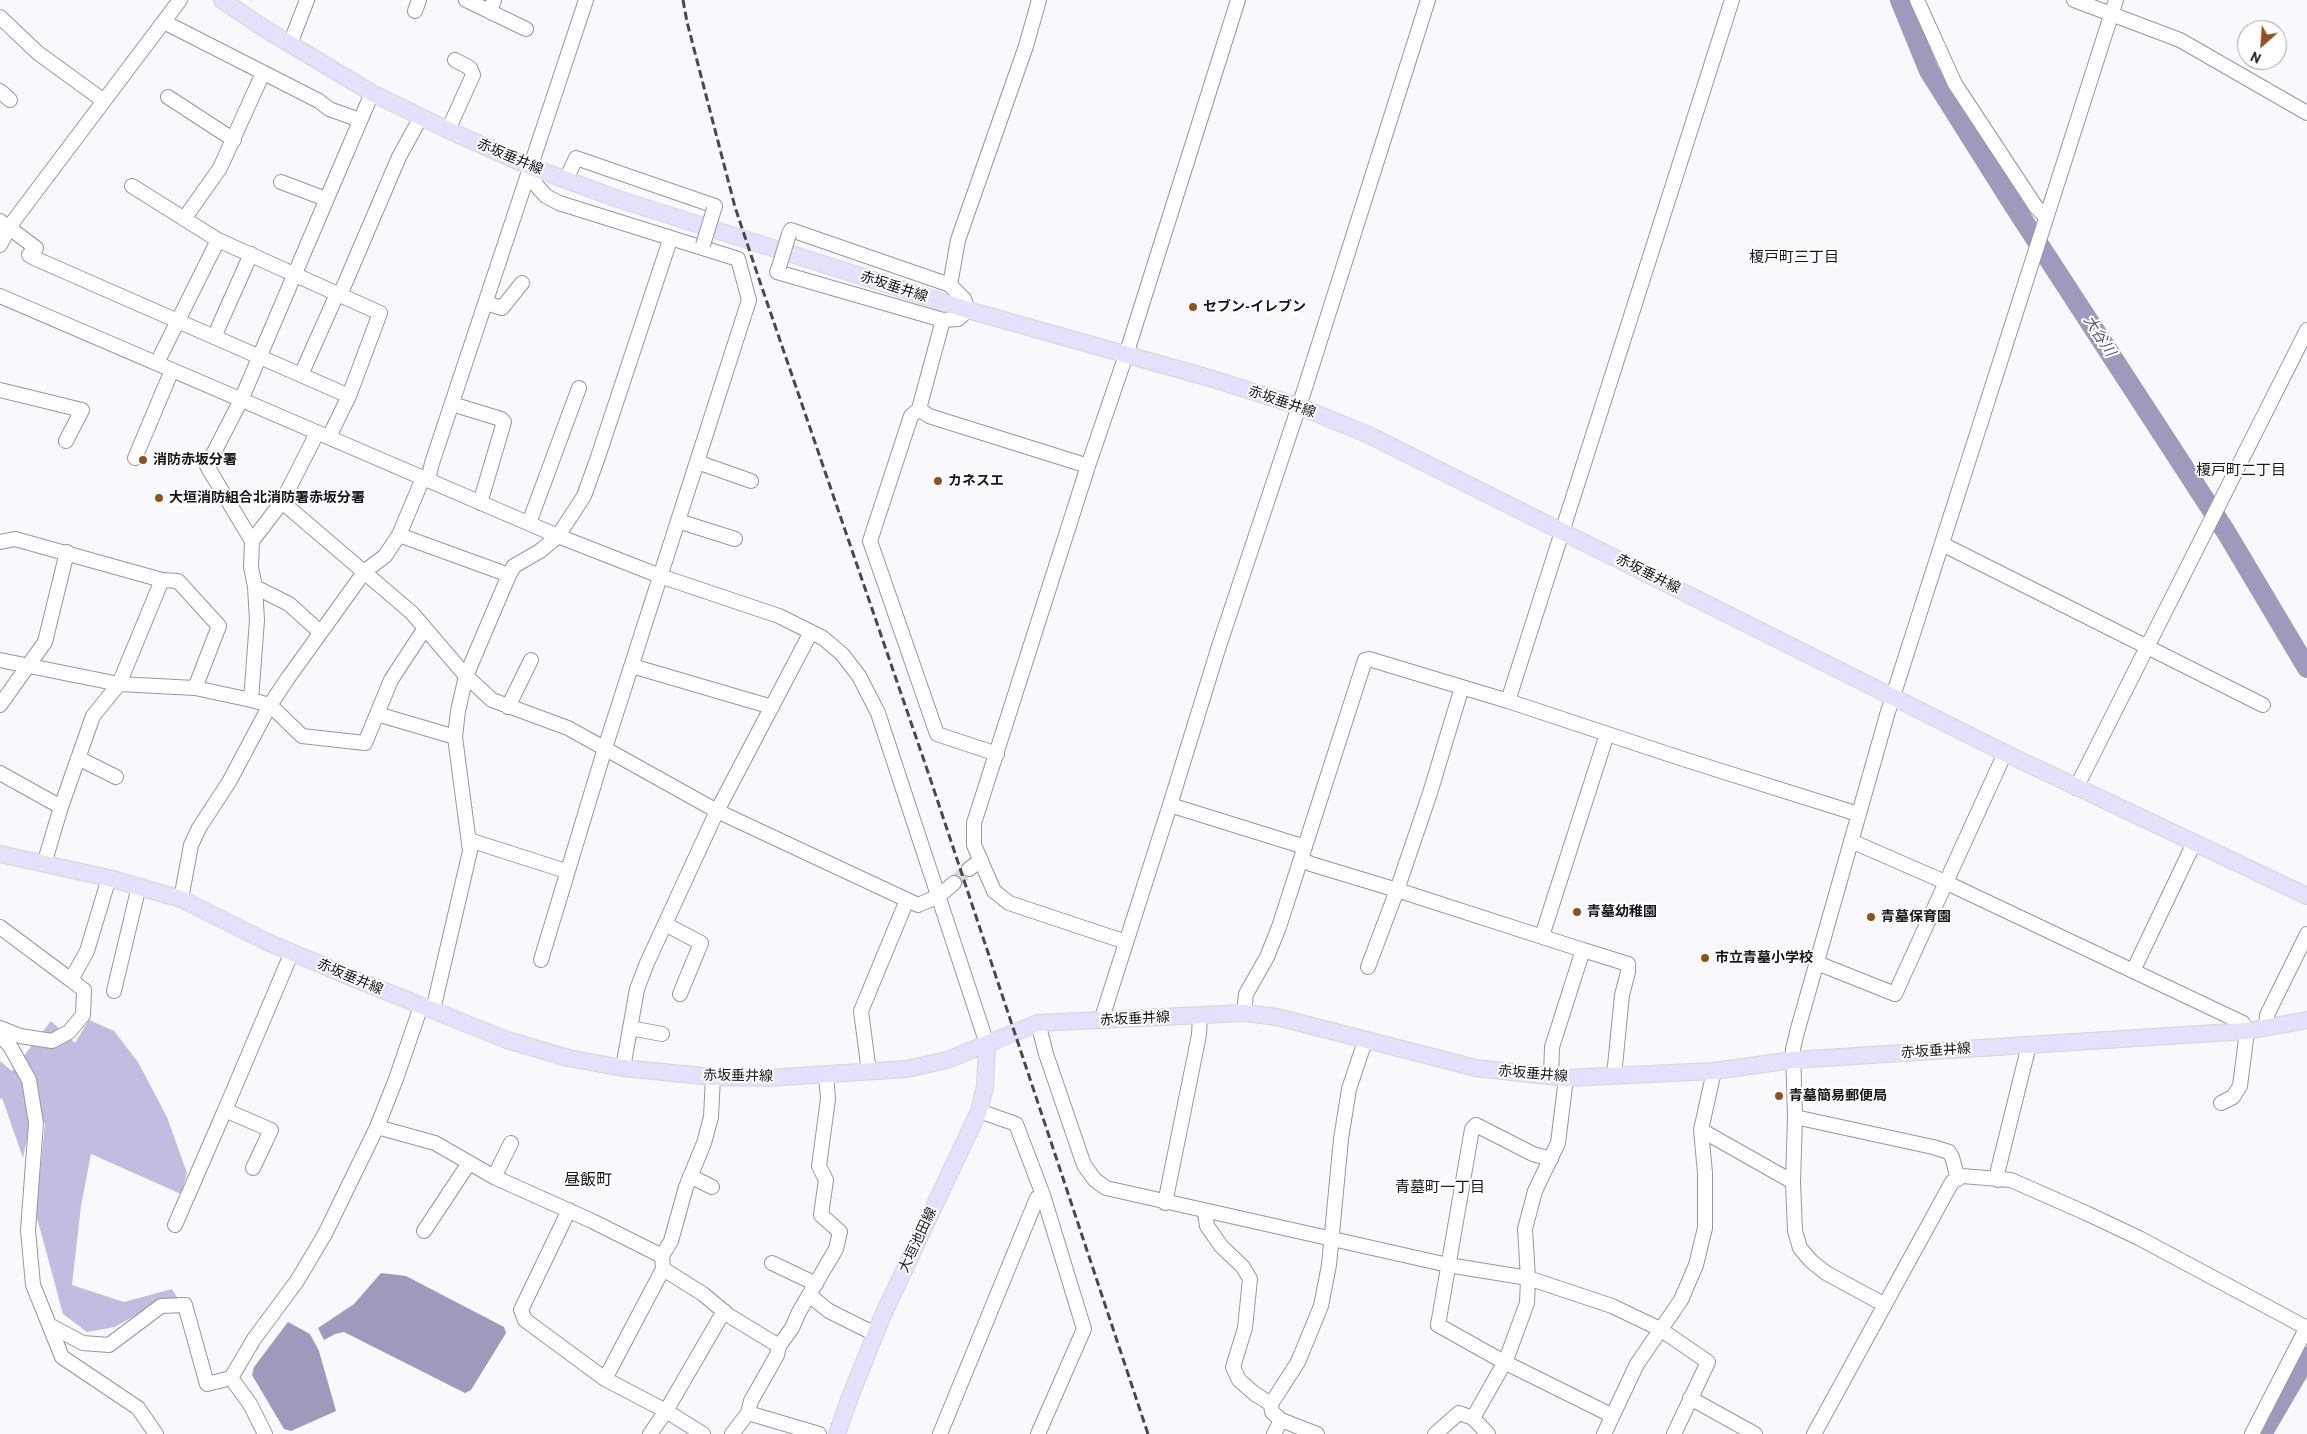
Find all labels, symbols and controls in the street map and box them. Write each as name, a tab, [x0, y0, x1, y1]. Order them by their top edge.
north arrow	[2237, 20, 2287, 70]
text: N	[2248, 47, 2264, 68]
street label: 赤坂垂井線	[475, 136, 545, 178]
district label: 榎戸町三丁目	[1749, 249, 1839, 267]
street label: 赤坂垂井線	[858, 268, 930, 306]
place label: セブン-イレブン	[1203, 299, 1306, 315]
marker: セブン-イレブン	[1187, 301, 1199, 313]
water label: 大谷川	[2079, 312, 2119, 360]
street label: 赤坂垂井線	[1246, 383, 1318, 421]
place label: 消防赤坂分署	[153, 452, 237, 468]
marker: 消防赤坂分署	[137, 454, 149, 466]
district label: 榎戸町二丁目	[2196, 462, 2286, 480]
place label: カネスエ	[948, 473, 1004, 489]
marker: カネスエ	[932, 475, 944, 487]
place label: 大垣消防組合北消防署赤坂分署	[169, 490, 365, 506]
marker: 大垣消防組合北消防署赤坂分署	[153, 492, 165, 504]
street label: 赤坂垂井線	[1613, 551, 1683, 597]
place label: 青墓幼稚園	[1587, 904, 1657, 920]
marker: 青墓幼稚園	[1571, 906, 1583, 918]
place label: 青墓保育園	[1881, 909, 1951, 925]
marker: 青墓保育園	[1865, 911, 1877, 923]
place label: 市立青墓小学校	[1715, 950, 1813, 966]
marker: 市立青墓小学校	[1699, 952, 1711, 964]
street label: 赤坂垂井線	[315, 956, 385, 998]
street label: 赤坂垂井線	[1100, 1009, 1170, 1029]
street label: 赤坂垂井線	[1900, 1040, 1972, 1062]
street label: 赤坂垂井線	[1497, 1063, 1569, 1085]
street label: 赤坂垂井線	[703, 1067, 773, 1085]
place label: 青墓簡易郵便局	[1789, 1088, 1887, 1104]
marker: 青墓簡易郵便局	[1773, 1090, 1785, 1102]
district label: 昼飯町	[564, 1170, 612, 1190]
district label: 青墓町一丁目	[1395, 1179, 1485, 1197]
street label: 大垣池田線	[896, 1205, 940, 1275]

